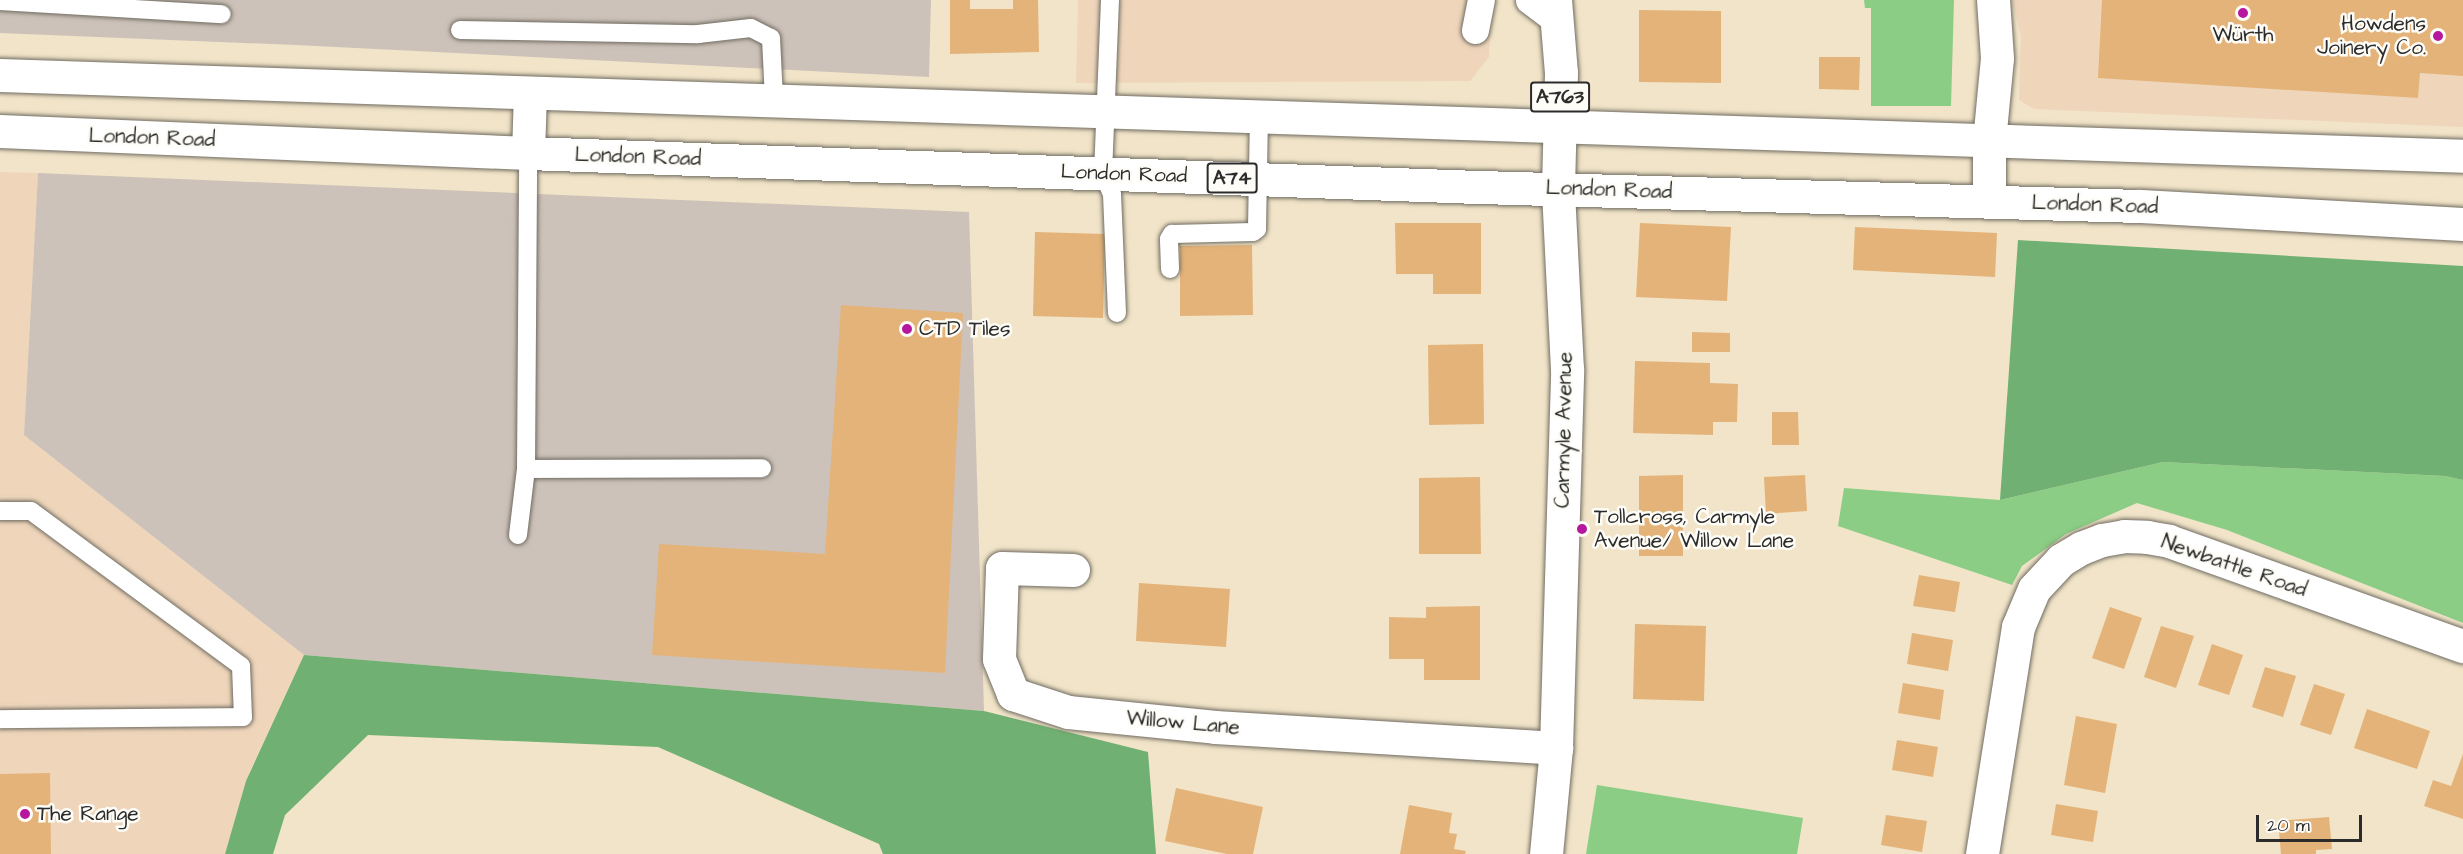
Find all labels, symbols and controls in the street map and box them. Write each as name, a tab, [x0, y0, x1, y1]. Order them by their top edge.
marker: Würth	[2236, 6, 2250, 20]
place label: Howdens Joinery Co.	[2317, 11, 2426, 61]
place label: Würth	[2213, 22, 2273, 48]
marker: Howdens Joinery Co.	[2431, 29, 2445, 43]
road number: A763	[1530, 80, 1590, 114]
street label: London Road	[88, 123, 216, 153]
street label: London Road	[574, 142, 702, 172]
street label: London Road	[1060, 159, 1188, 189]
road number: A74	[1206, 161, 1258, 195]
street label: London Road	[1545, 175, 1673, 205]
street label: London Road	[2031, 190, 2159, 220]
place label: CTD Tiles	[919, 316, 1010, 342]
marker: CTD Tiles	[900, 322, 914, 336]
street label: Carmyle Avenue	[1550, 352, 1578, 508]
place label: Tollcross, Carmyle Avenue/ Willow Lane	[1594, 504, 1794, 554]
marker: Tollcross, Carmyle Avenue/ Willow Lane	[1575, 522, 1589, 536]
street label: Newbattle Road	[2158, 529, 2310, 603]
street label: Willow Lane	[1125, 705, 1241, 741]
place label: The Range	[37, 801, 139, 827]
scale bar	[2259, 803, 2366, 841]
marker: The Range	[18, 807, 32, 821]
text: 20 m	[2267, 813, 2310, 838]

